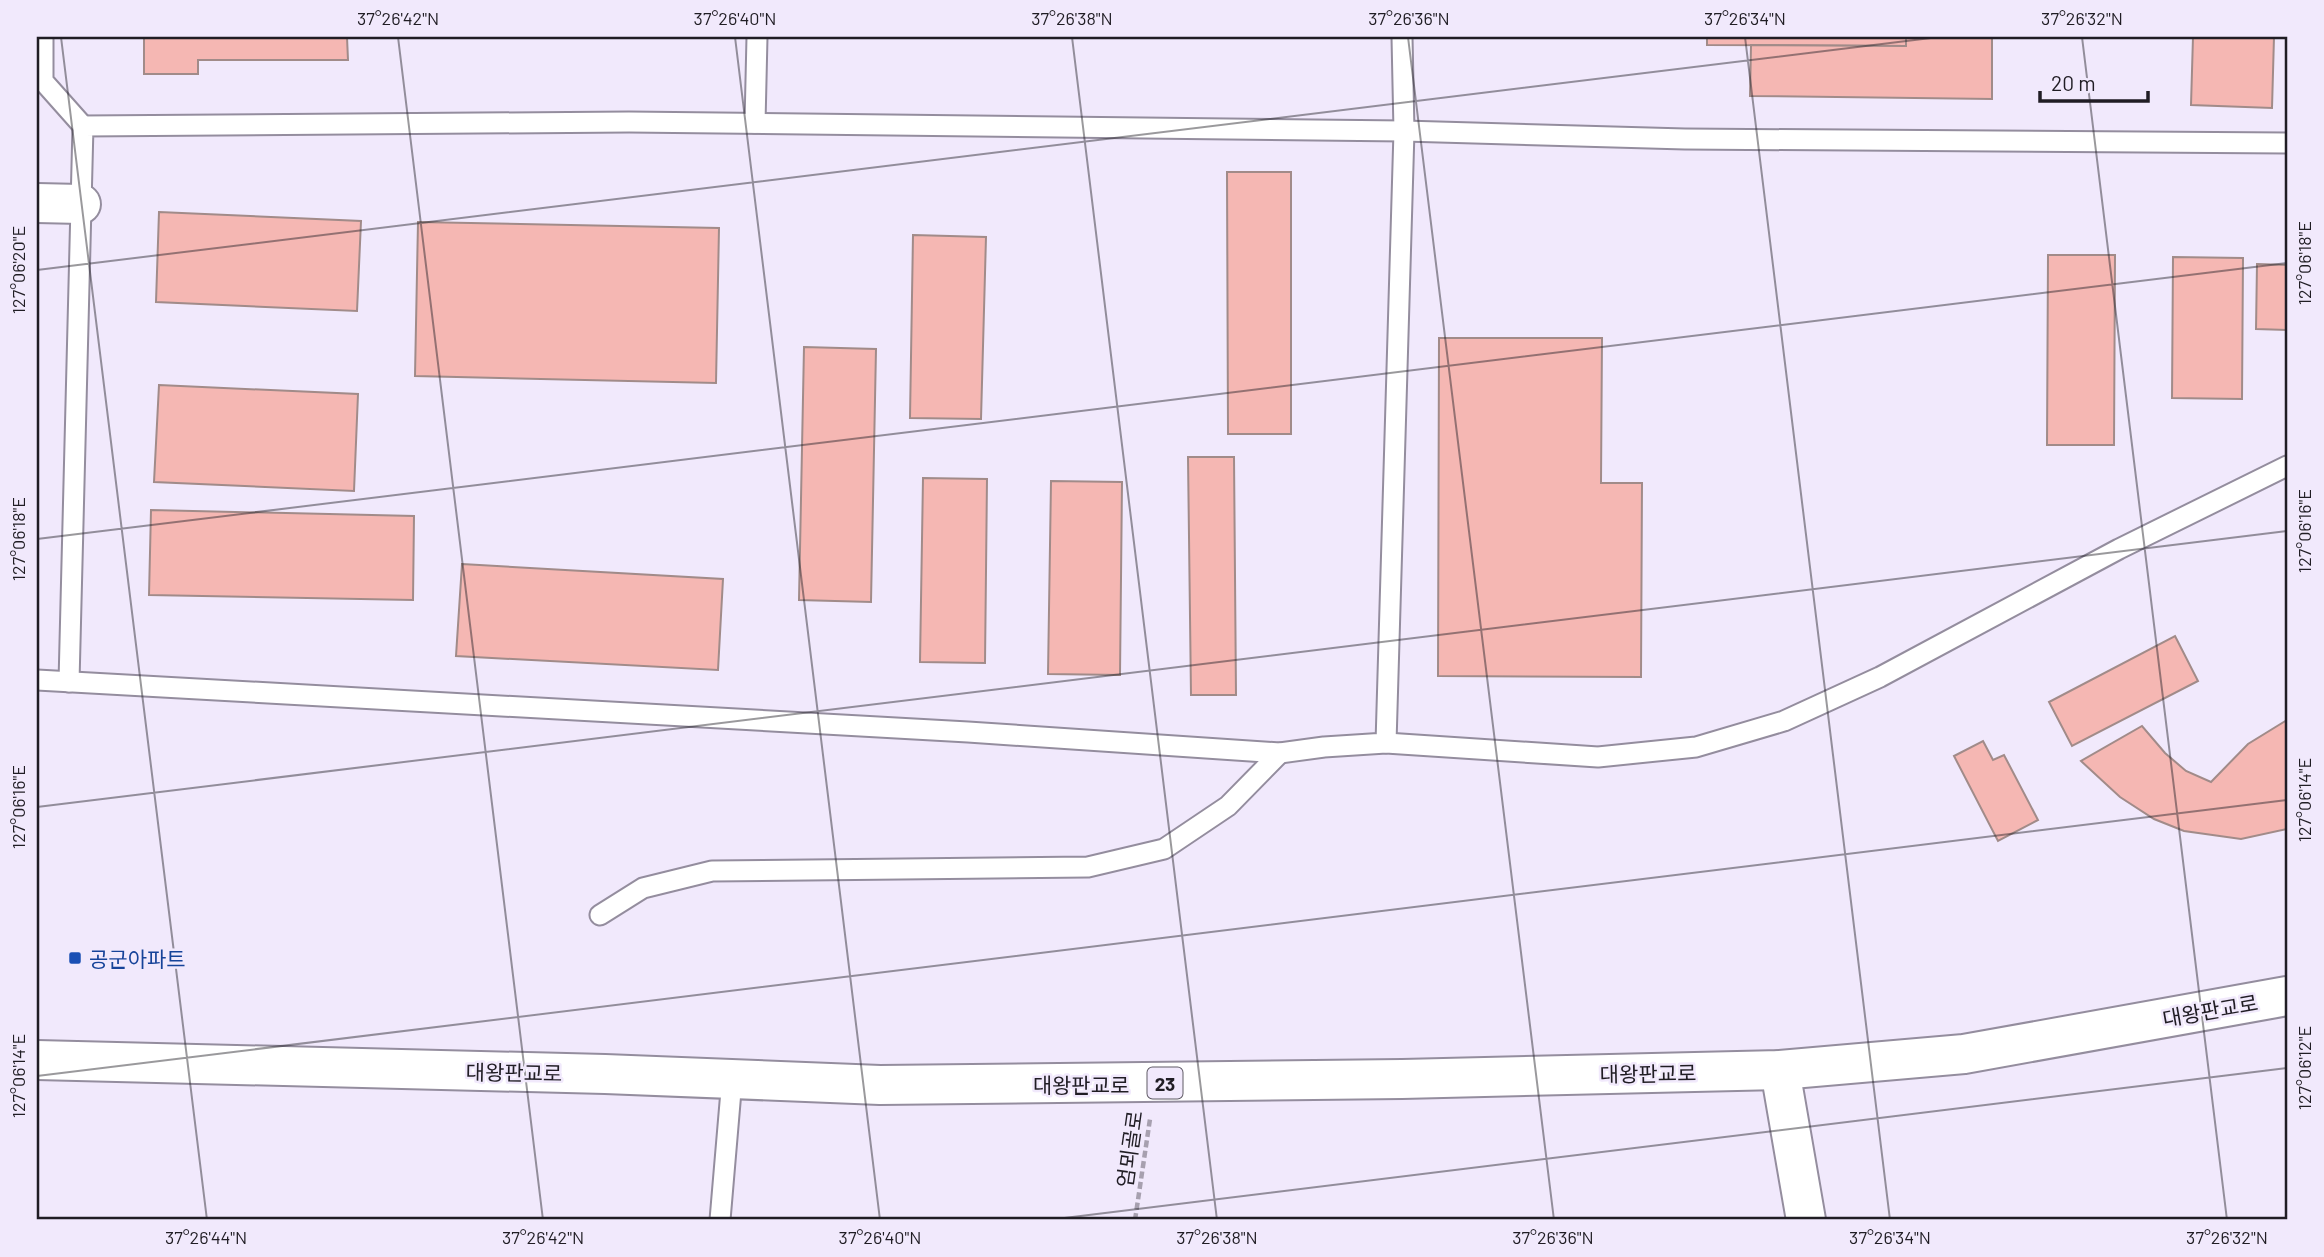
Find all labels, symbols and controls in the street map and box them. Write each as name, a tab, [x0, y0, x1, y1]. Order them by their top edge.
text: 37°26'42"N	[357, 7, 439, 29]
text: 37°26'40"N	[694, 7, 776, 29]
text: 37°26'38"N	[1031, 7, 1113, 29]
text: 37°26'36"N	[1368, 7, 1450, 29]
text: 37°26'34"N	[1704, 7, 1786, 29]
text: 37°26'32"N	[2041, 7, 2123, 29]
scale bar	[2040, 60, 2149, 104]
text: 20 m	[2051, 70, 2096, 95]
text: 127°06'18"E	[2293, 221, 2315, 305]
text: 127°06'20"E	[7, 226, 29, 314]
text: 127°06'16"E	[2293, 489, 2315, 573]
text: 127°06'18"E	[7, 497, 29, 581]
text: 127°06'14"E	[2293, 758, 2315, 842]
text: 127°06'16"E	[7, 765, 29, 849]
place label: 공군아파트	[89, 946, 186, 971]
marker: 공군아파트	[67, 950, 83, 966]
street label: 대왕판교로	[2160, 989, 2260, 1031]
text: 127°06'12"E	[2293, 1026, 2315, 1110]
text: 127°06'14"E	[7, 1034, 29, 1118]
street label: 대왕판교로	[465, 1059, 563, 1085]
street label: 대왕판교로	[1599, 1060, 1697, 1086]
road number: 23	[1148, 1068, 1182, 1098]
street label: 대왕판교로	[1033, 1072, 1129, 1097]
street label: 엄뫼골로	[1111, 1109, 1147, 1189]
text: 37°26'44"N	[165, 1226, 247, 1248]
text: 37°26'42"N	[502, 1226, 584, 1248]
text: 37°26'40"N	[839, 1226, 921, 1248]
text: 37°26'38"N	[1176, 1226, 1258, 1248]
text: 37°26'36"N	[1512, 1226, 1594, 1248]
text: 37°26'34"N	[1849, 1226, 1931, 1248]
text: 37°26'32"N	[2186, 1226, 2268, 1248]

